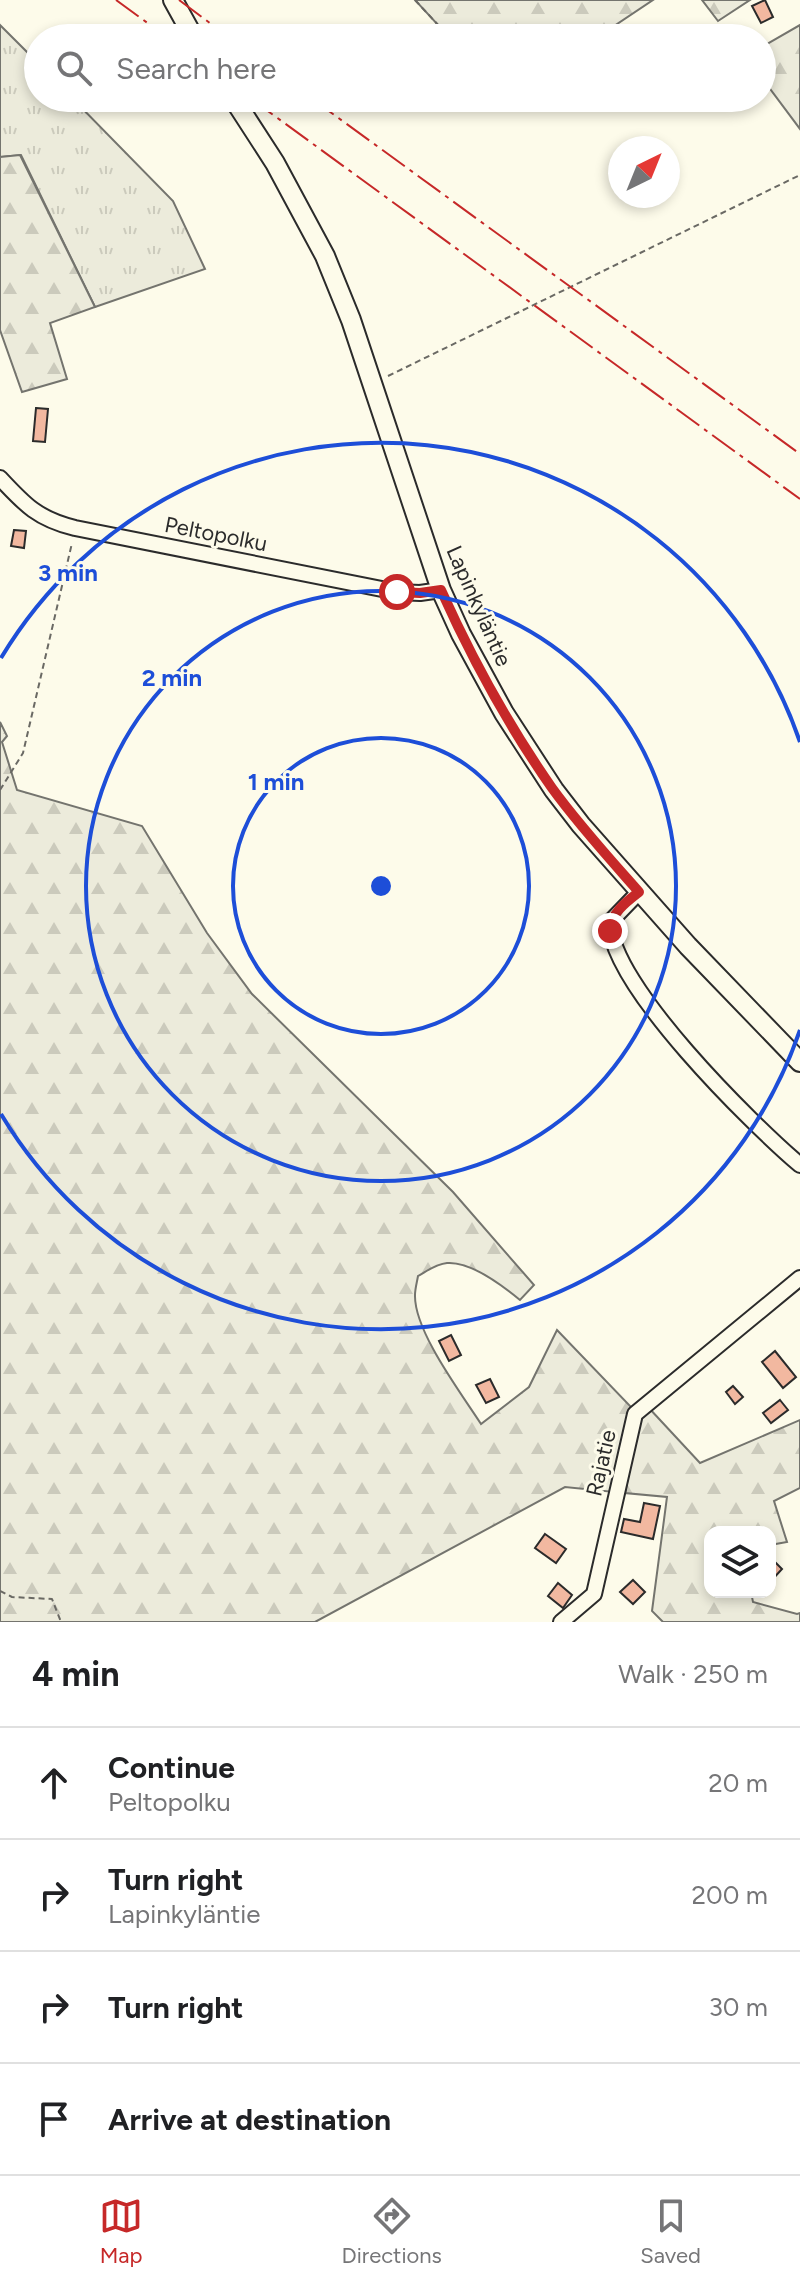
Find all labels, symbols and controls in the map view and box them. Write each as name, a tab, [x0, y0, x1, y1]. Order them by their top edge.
search box	[24, 24, 776, 112]
icon: search	[52, 46, 96, 90]
text: Search here	[116, 50, 276, 87]
north arrow	[608, 136, 680, 208]
street label: Peltopolku	[162, 511, 270, 557]
street label: Lapinkyläntie	[440, 542, 518, 670]
text: 3 min	[38, 558, 98, 587]
route start	[379, 574, 415, 610]
text: 2 min	[142, 663, 202, 692]
text: 1 min	[248, 767, 304, 796]
centre of rings	[367, 872, 395, 900]
route end	[592, 913, 628, 949]
street label: Rajatie	[580, 1427, 622, 1499]
map controls	[704, 1526, 776, 1598]
button: layers	[704, 1526, 776, 1598]
text: 4 min	[32, 1654, 119, 1695]
text: Walk · 250 m	[618, 1658, 768, 1690]
text: Continue	[108, 1749, 235, 1786]
icon: ahead	[32, 1761, 76, 1805]
text: 20 m	[708, 1767, 768, 1799]
text: Peltopolku	[108, 1786, 231, 1818]
text: Turn right	[108, 1861, 243, 1898]
icon: right	[32, 1873, 76, 1917]
text: 200 m	[692, 1879, 768, 1911]
text: Lapinkyläntie	[108, 1898, 261, 1930]
icon: right	[32, 1985, 76, 2029]
text: Turn right	[108, 1989, 243, 2026]
text: 30 m	[709, 1991, 768, 2023]
icon: arrive	[32, 2097, 76, 2141]
text: Arrive at destination	[108, 2101, 391, 2138]
tab: Map	[99, 2194, 143, 2269]
tab: Directions	[342, 2194, 442, 2269]
tab: Saved	[640, 2194, 701, 2269]

